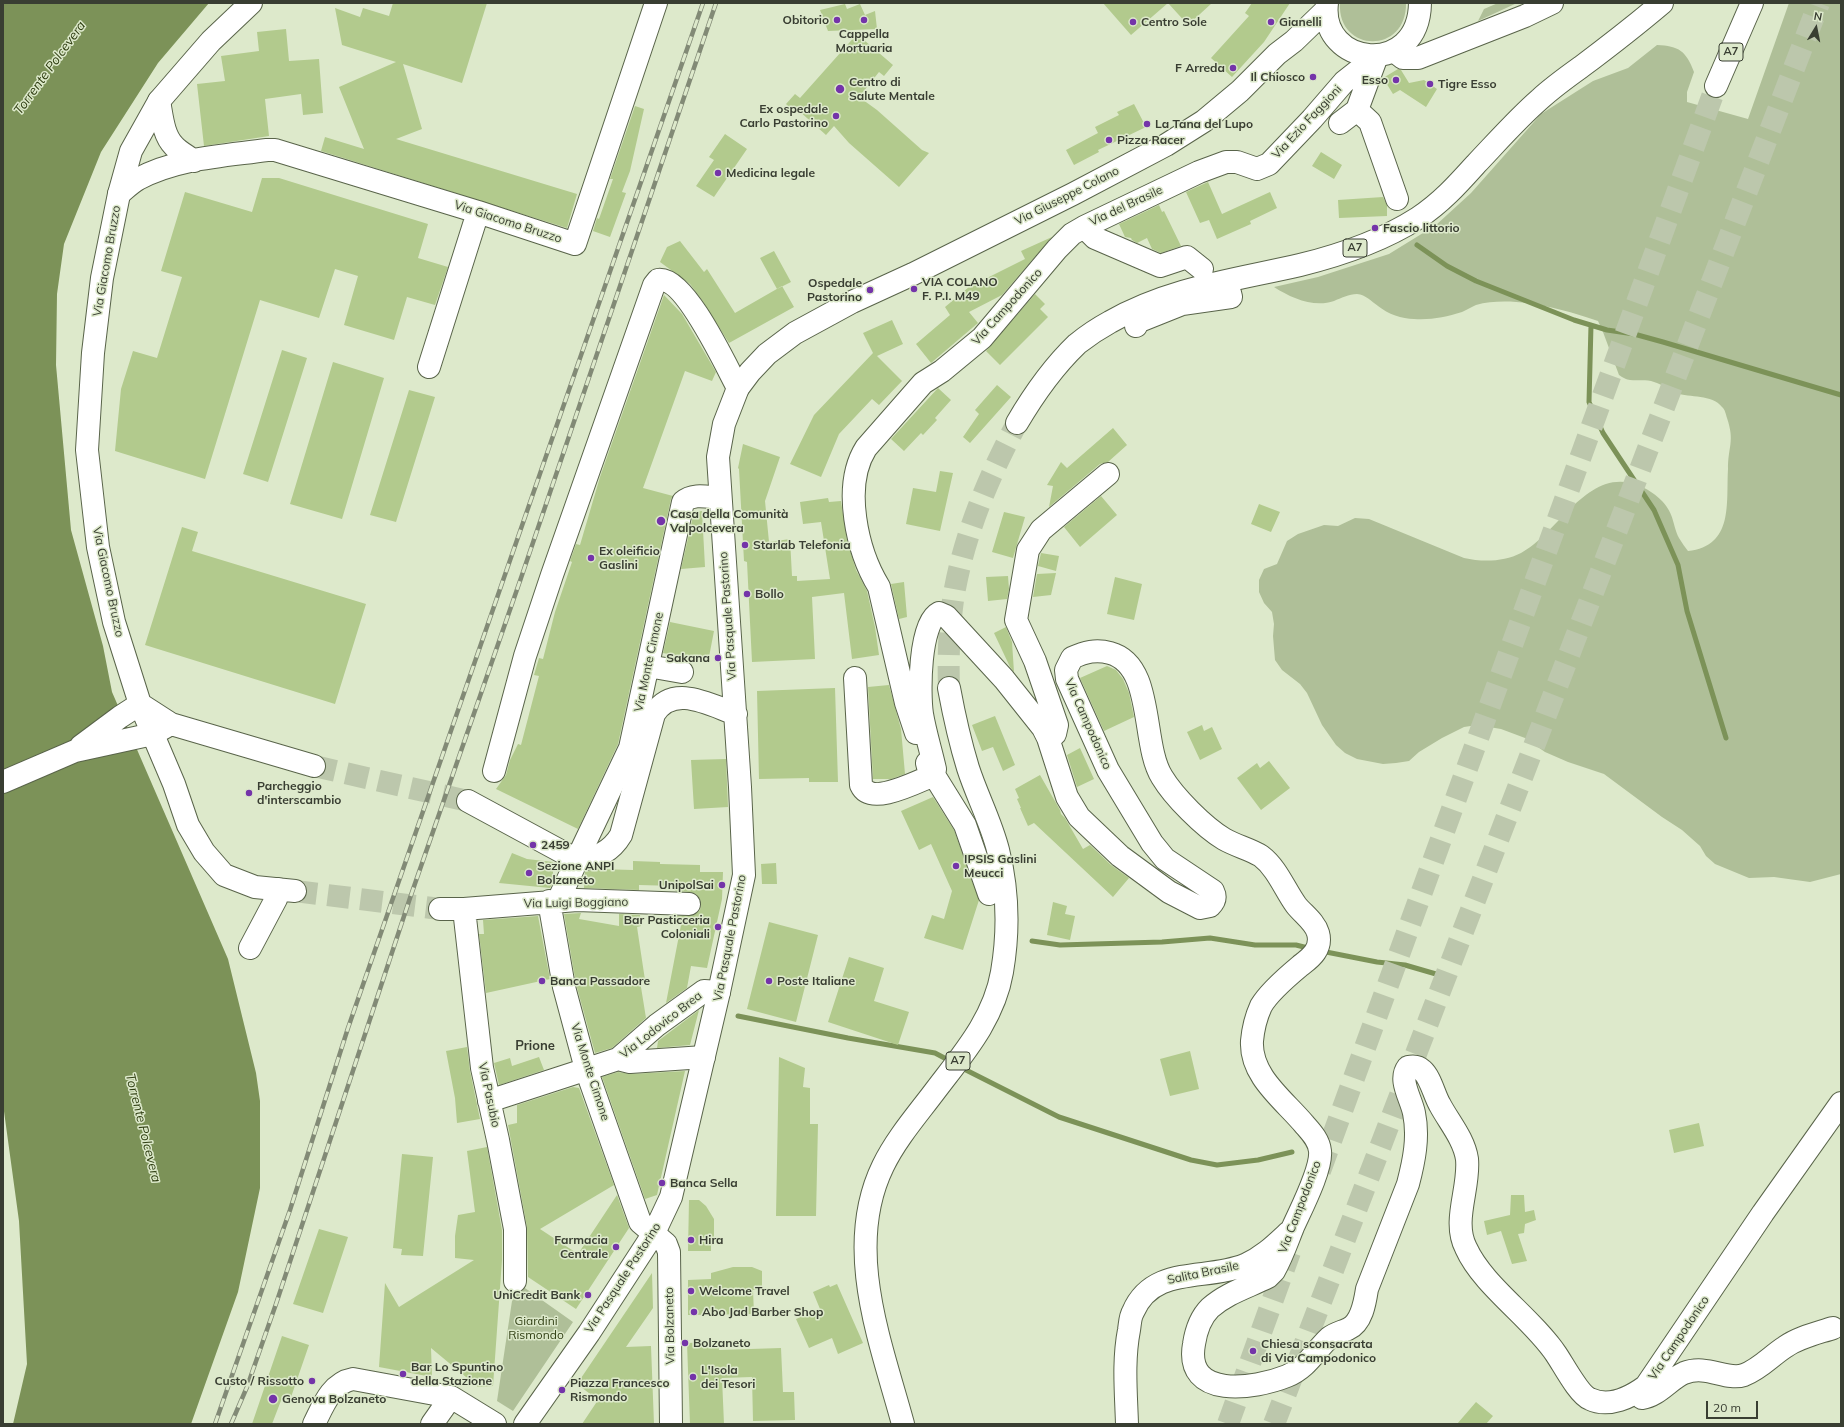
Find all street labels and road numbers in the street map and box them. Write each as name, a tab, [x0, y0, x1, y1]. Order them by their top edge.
road number: A7	[1719, 43, 1743, 61]
street label: Via Ezio Faggioni	[1269, 82, 1345, 162]
street label: Via Giuseppe Colano	[1012, 163, 1122, 229]
street label: Via del Brasile	[1087, 183, 1165, 229]
street label: Via Giacomo Bruzzo	[452, 198, 564, 246]
street label: Via Giacomo Bruzzo	[90, 204, 124, 318]
road number: A7	[1343, 239, 1367, 257]
street label: Via Campodonico	[969, 266, 1045, 348]
street label: Via Giacomo Bruzzo	[89, 526, 127, 638]
street label: Via Pasquale Pastorino	[716, 551, 740, 681]
street label: Via Monte Cimone	[631, 611, 667, 713]
street label: Via Campodonico	[1061, 676, 1115, 772]
street label: Via Pasquale Pastorino	[711, 873, 749, 1003]
street label: Via Luigi Boggiano	[524, 895, 628, 911]
street label: Via Lodovico Brea	[617, 989, 705, 1061]
street label: Via Monte Cimone	[567, 1021, 613, 1123]
road number: A7	[946, 1052, 970, 1070]
street label: Via Pasubio	[475, 1061, 503, 1129]
street label: Via Campodonico	[1276, 1159, 1324, 1255]
street label: Via Pasquale Pastorino	[582, 1220, 664, 1336]
street label: Salita Brasile	[1166, 1258, 1240, 1288]
street label: Via Bolzaneto	[662, 1287, 678, 1365]
street label: Via Campodonico	[1646, 1293, 1712, 1383]

